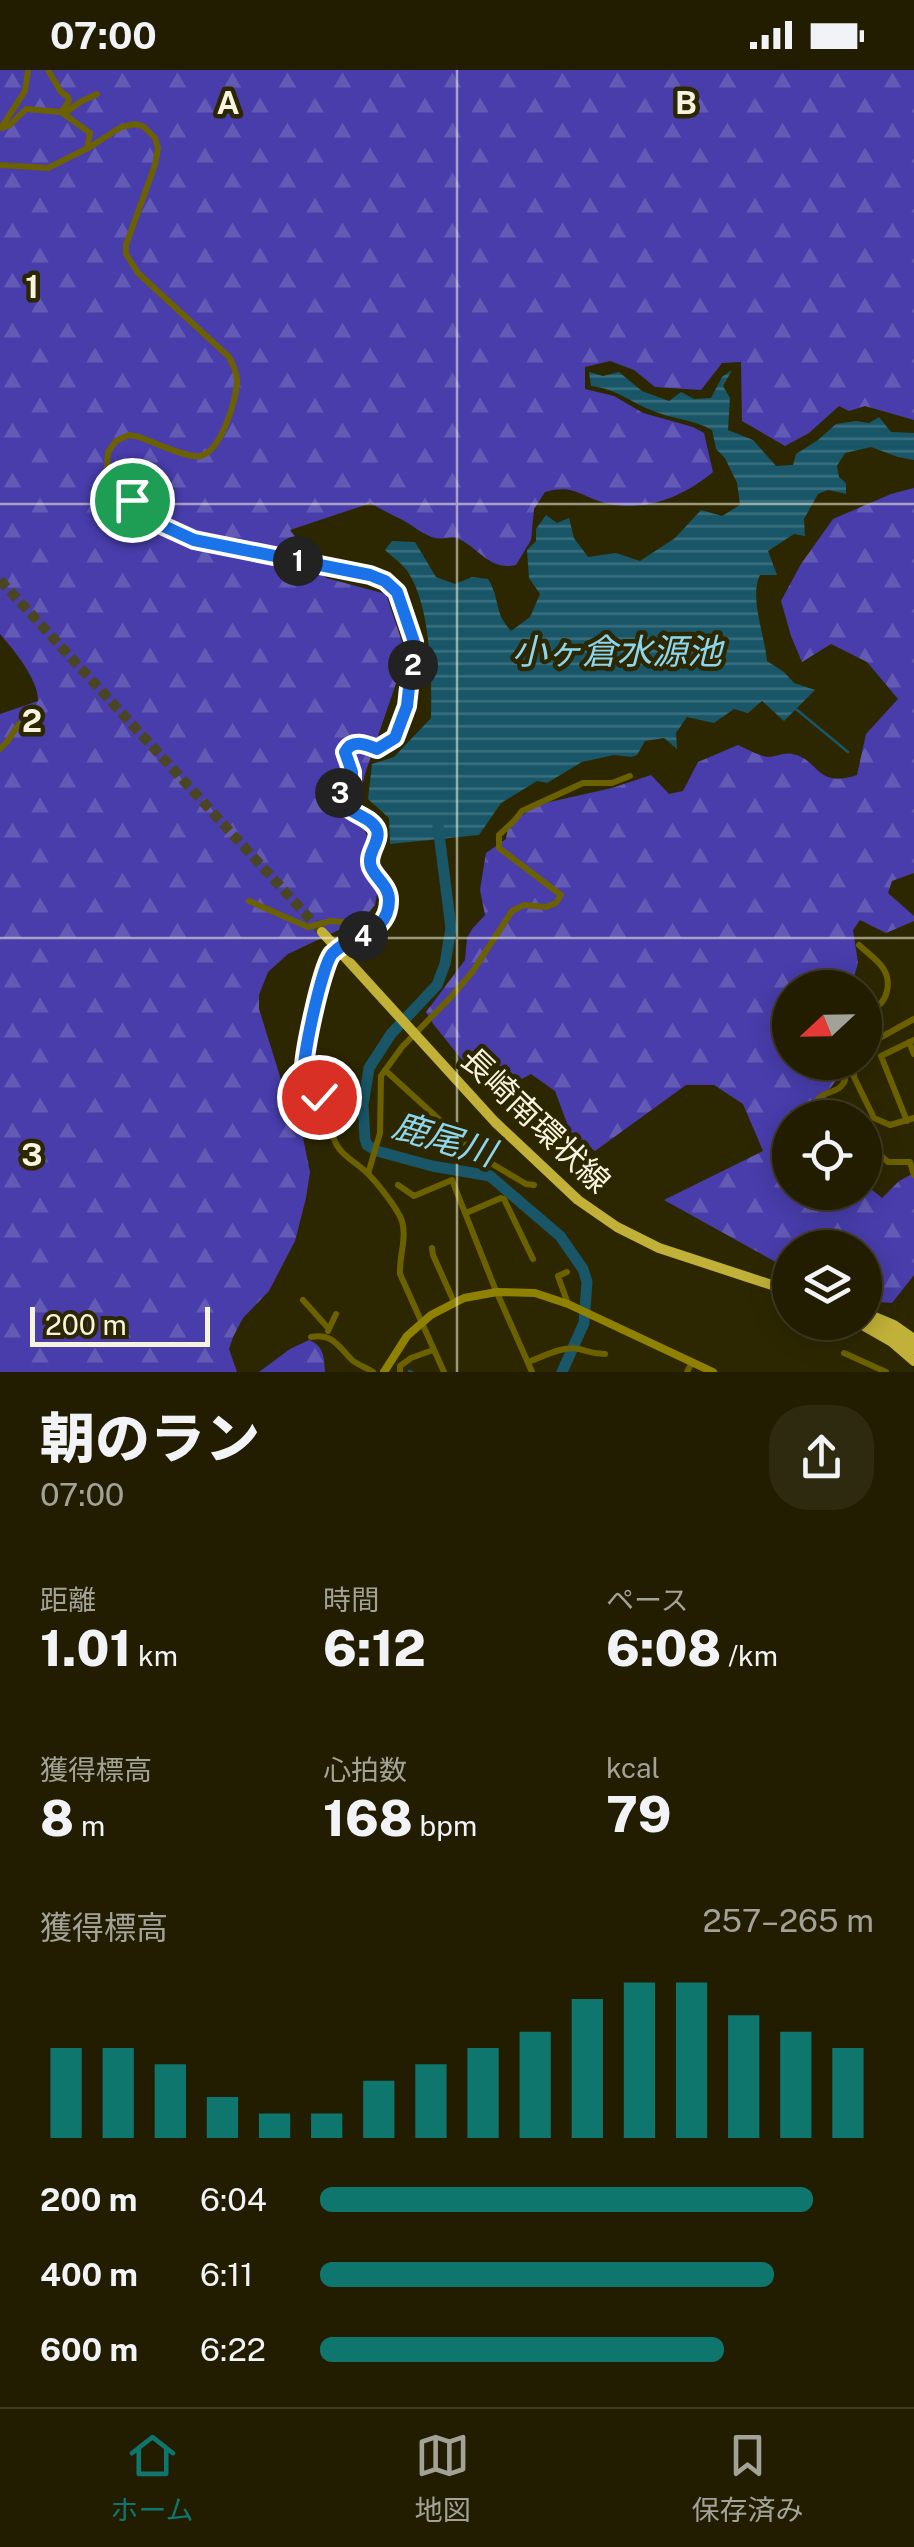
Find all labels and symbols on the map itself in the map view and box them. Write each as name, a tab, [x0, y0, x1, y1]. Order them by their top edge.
text: A	[216, 84, 240, 121]
text: B	[675, 84, 697, 121]
text: 1	[25, 268, 39, 305]
pin	[90, 458, 175, 543]
pin: 1	[273, 536, 323, 586]
water label: 小ヶ倉水源池	[512, 631, 725, 672]
pin: 2	[388, 640, 438, 690]
text: 2	[22, 702, 42, 739]
pin: 3	[315, 768, 365, 818]
pin: 4	[338, 911, 388, 961]
north arrow	[772, 970, 882, 1080]
street label: 長崎南環状線	[454, 1040, 618, 1200]
pin	[277, 1055, 362, 1140]
water label: 鹿尾川	[388, 1104, 504, 1175]
text: 3	[21, 1136, 43, 1173]
scale bar	[30, 1302, 210, 1346]

